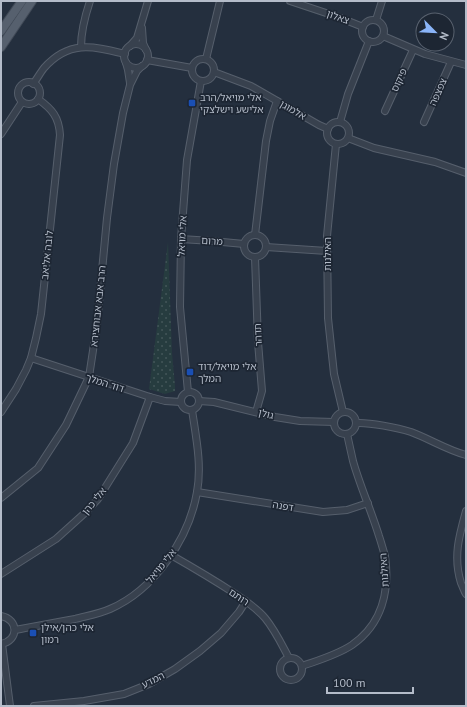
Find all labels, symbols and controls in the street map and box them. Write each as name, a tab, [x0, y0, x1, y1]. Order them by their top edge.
street label: צאלון	[325, 7, 352, 27]
north arrow	[415, 12, 455, 52]
text: N	[436, 30, 452, 42]
street label: פיקוס	[388, 66, 410, 94]
street label: צפצפה	[426, 76, 450, 108]
place label: אלי מויאל/הרב אלישע וישלצקי	[200, 91, 264, 116]
street label: אלמוגן	[278, 97, 308, 123]
marker: אלי מויאל/הרב אלישע וישלצקי	[187, 98, 197, 108]
street label: אלי מויאל	[174, 215, 190, 257]
street label: לובה אליאב	[38, 230, 56, 280]
street label: מרום	[201, 234, 224, 248]
street label: האילנות	[321, 237, 334, 271]
street label: הרב אבא אבוחצירא	[87, 265, 109, 347]
street label: תדהר	[251, 323, 265, 347]
place label: אלי מויאל/דוד המלך	[198, 360, 257, 385]
marker: אלי מויאל/דוד המלך	[185, 367, 195, 377]
street label: דוד המלך	[84, 371, 126, 396]
street label: גולן	[257, 406, 275, 422]
street label: אלי כהן	[79, 485, 109, 517]
street label: דפנה	[272, 498, 295, 514]
street label: אלי מויאל	[143, 546, 179, 586]
street label: האילנות	[376, 552, 392, 588]
street label: רותם	[226, 585, 252, 609]
place label: אלי כהן/אילן רמון	[41, 621, 94, 646]
marker: אלי כהן/אילן רמון	[28, 628, 38, 638]
street label: המדע	[139, 669, 167, 691]
scale bar	[327, 669, 413, 695]
text: 100 m	[333, 675, 366, 690]

